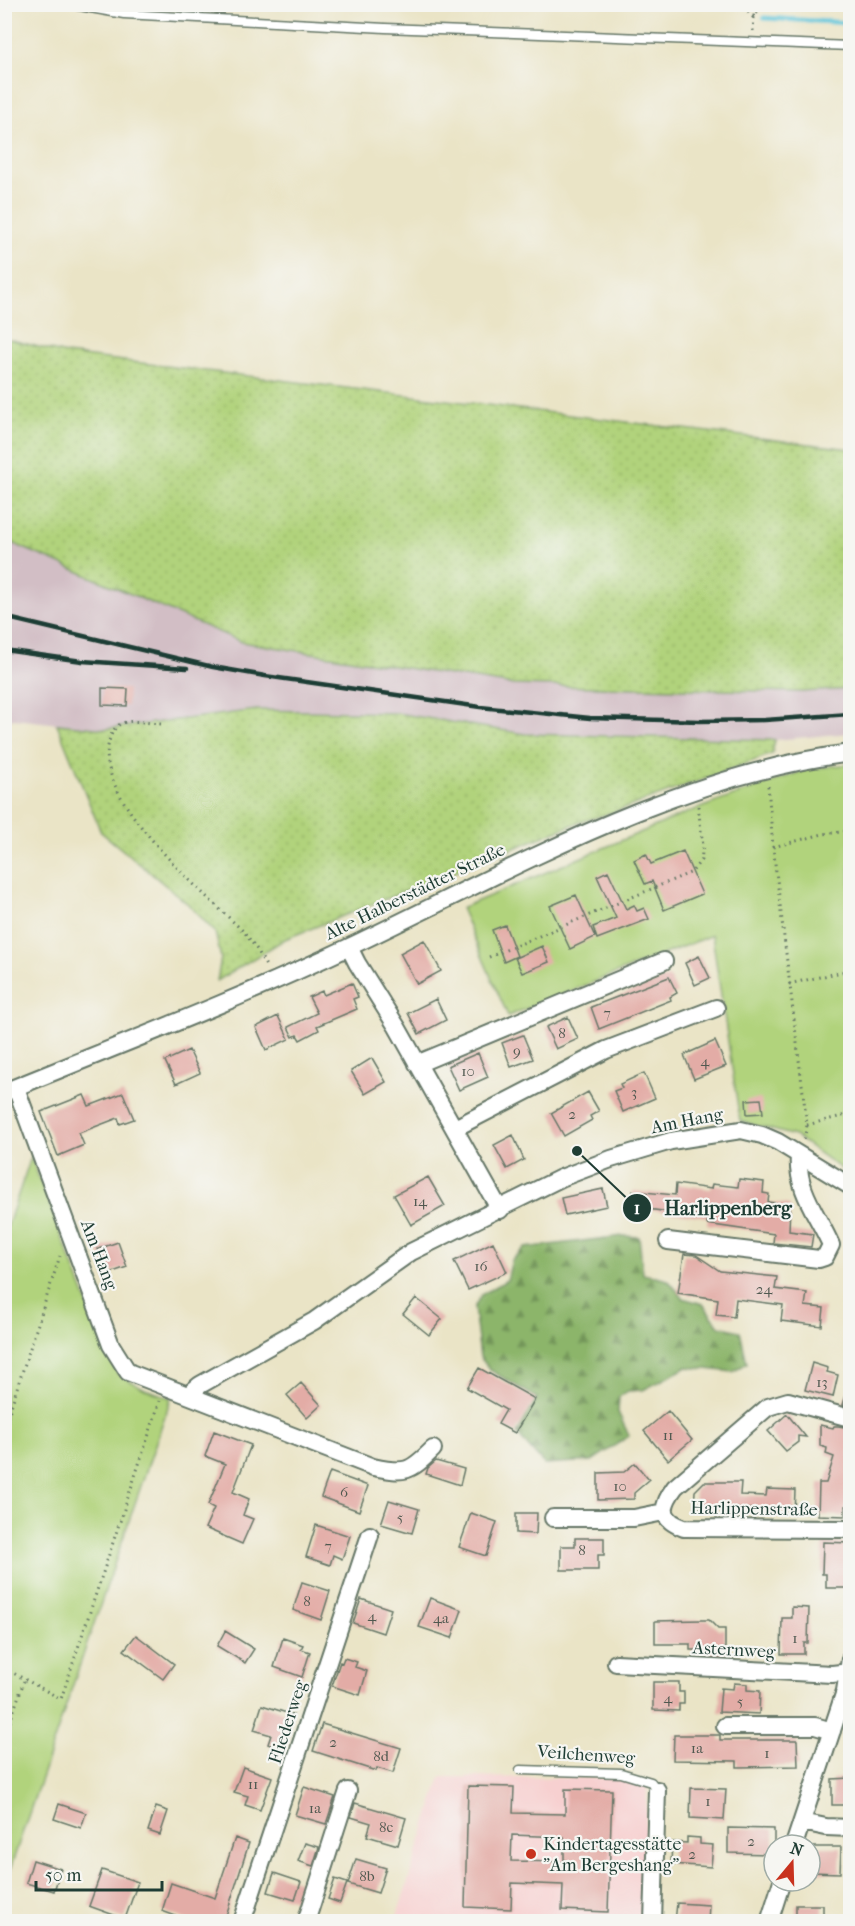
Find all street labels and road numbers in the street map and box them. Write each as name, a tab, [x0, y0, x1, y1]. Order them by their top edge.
street label: Alte Halberstädter Straße	[321, 839, 509, 945]
street label: Am Hang	[648, 1104, 725, 1138]
street label: Am Hang	[76, 1216, 122, 1293]
street label: Harlippenstraße	[690, 1497, 818, 1521]
street label: Asternweg	[691, 1637, 776, 1663]
street label: Fliederweg	[265, 1677, 312, 1767]
street label: Veilchenweg	[535, 1741, 636, 1769]

